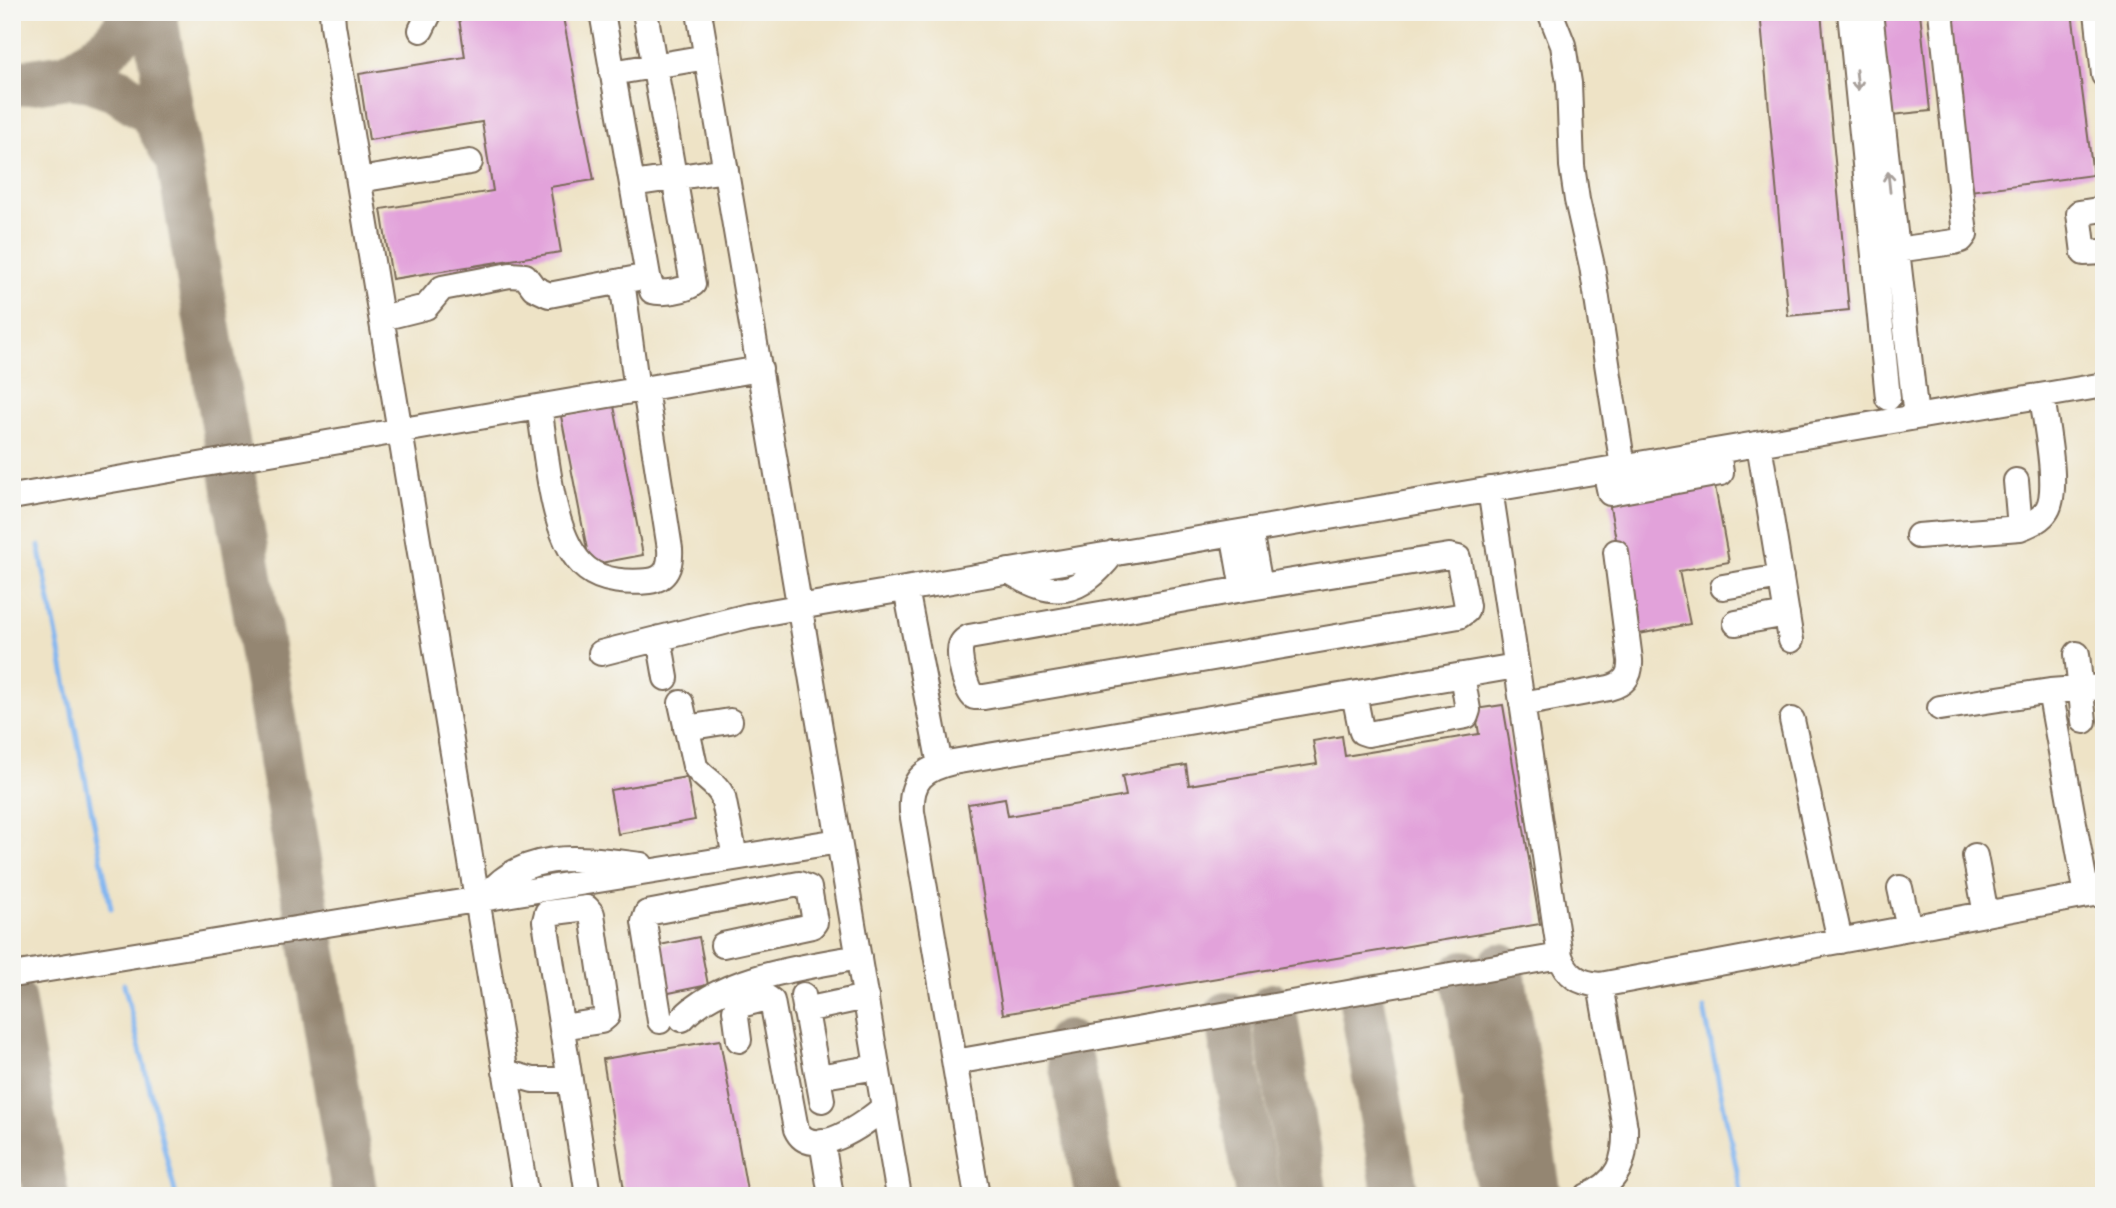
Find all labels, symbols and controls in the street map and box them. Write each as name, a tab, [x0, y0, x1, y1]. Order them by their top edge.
one-way arrow	[1851, 68, 1864, 91]
one-way arrow	[1883, 171, 1896, 194]

